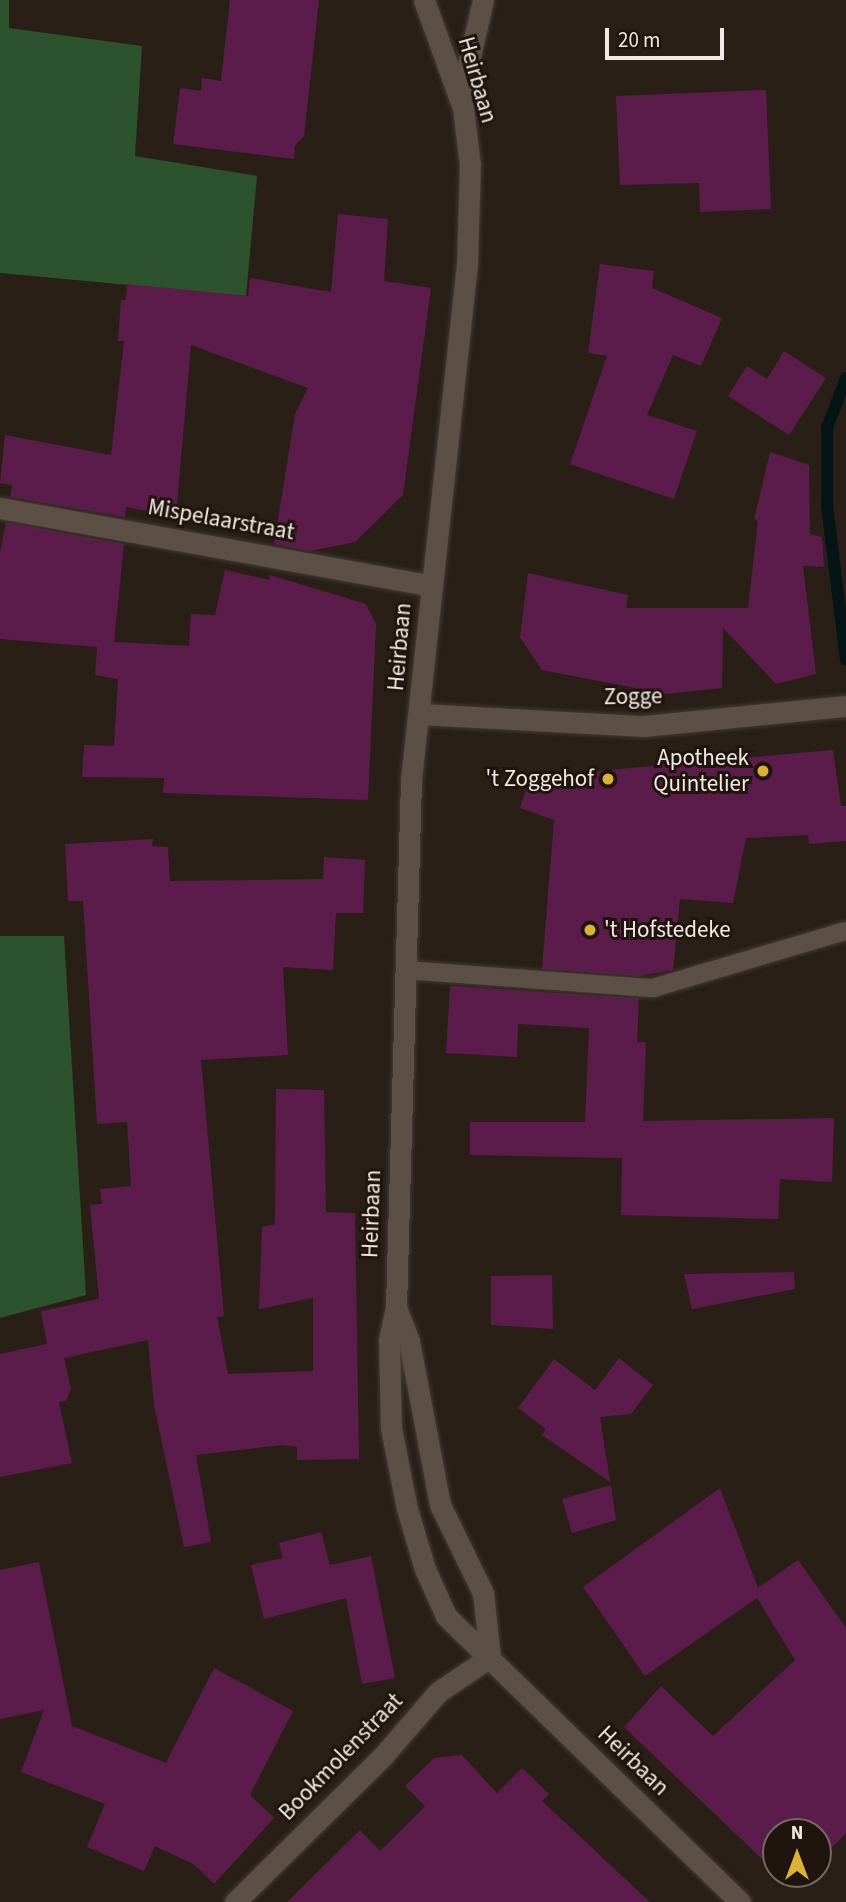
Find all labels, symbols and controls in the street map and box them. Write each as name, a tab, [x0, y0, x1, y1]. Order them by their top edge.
scale bar	[608, 14, 727, 58]
text: 20 m	[618, 25, 660, 55]
street label: Heirbaan	[452, 34, 502, 126]
street label: Mispelaarstraat	[146, 494, 296, 546]
street label: Heirbaan	[382, 602, 418, 692]
street label: Zogge	[603, 683, 663, 711]
place label: Apotheek Quintelier	[653, 744, 749, 798]
marker: Apotheek Quintelier	[755, 763, 771, 779]
place label: 't Zoggehof	[486, 765, 594, 793]
marker: 't Zoggehof	[600, 771, 616, 787]
place label: 't Hofstedeke	[604, 916, 731, 944]
marker: 't Hofstedeke	[582, 922, 598, 938]
street label: Heirbaan	[357, 1169, 387, 1259]
street label: Bookmolenstraat	[273, 1688, 409, 1826]
street label: Heirbaan	[592, 1720, 674, 1802]
north arrow	[762, 1818, 832, 1888]
text: N	[791, 1820, 803, 1847]

